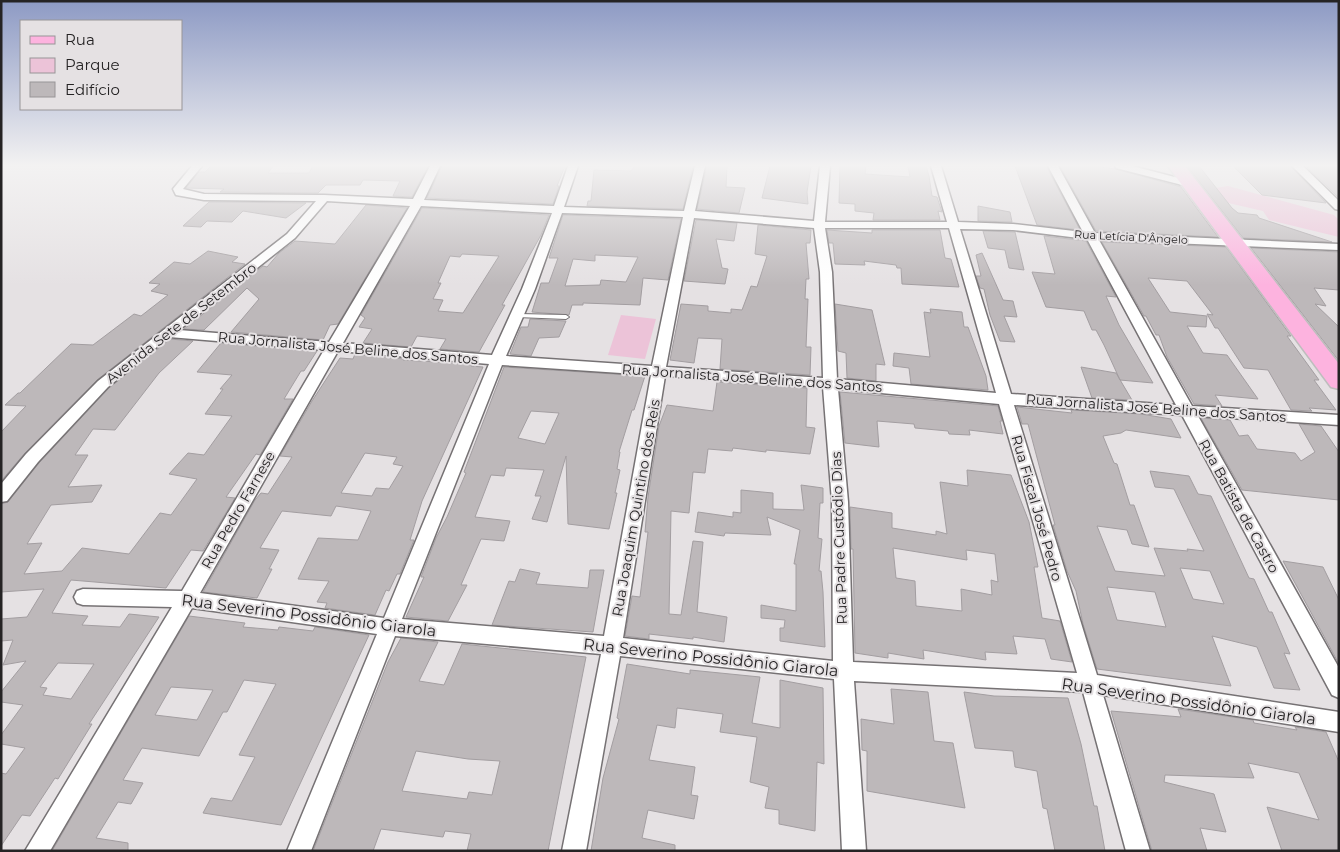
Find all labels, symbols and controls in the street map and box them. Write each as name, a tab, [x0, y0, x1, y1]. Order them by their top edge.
legend	[20, 20, 182, 110]
text: Rua	[65, 30, 95, 49]
text: Parque	[65, 55, 120, 74]
text: Edifício	[65, 80, 120, 99]
street label: Rua Letícia D'Ângelo	[1074, 227, 1188, 247]
street label: Avenida Sete de Setembro	[102, 259, 260, 387]
street label: Rua Jornalista José Beline dos Santos	[217, 328, 479, 368]
street label: Rua Jornalista José Beline dos Santos	[621, 360, 883, 396]
street label: Rua Jornalista José Beline dos Santos	[1025, 390, 1287, 426]
street label: Rua Joaquim Quintino dos Reis	[608, 398, 664, 618]
street label: Rua Fiscal José Pedro	[1007, 433, 1067, 583]
street label: Rua Batista de Castro	[1195, 436, 1283, 576]
street label: Rua Pedro Farnese	[197, 448, 279, 572]
street label: Rua Padre Custódio Dias	[827, 451, 851, 625]
street label: Rua Severino Possidônio Giarola	[180, 590, 437, 641]
street label: Rua Severino Possidônio Giarola	[582, 635, 840, 680]
street label: Rua Severino Possidônio Giarola	[1061, 674, 1317, 729]

